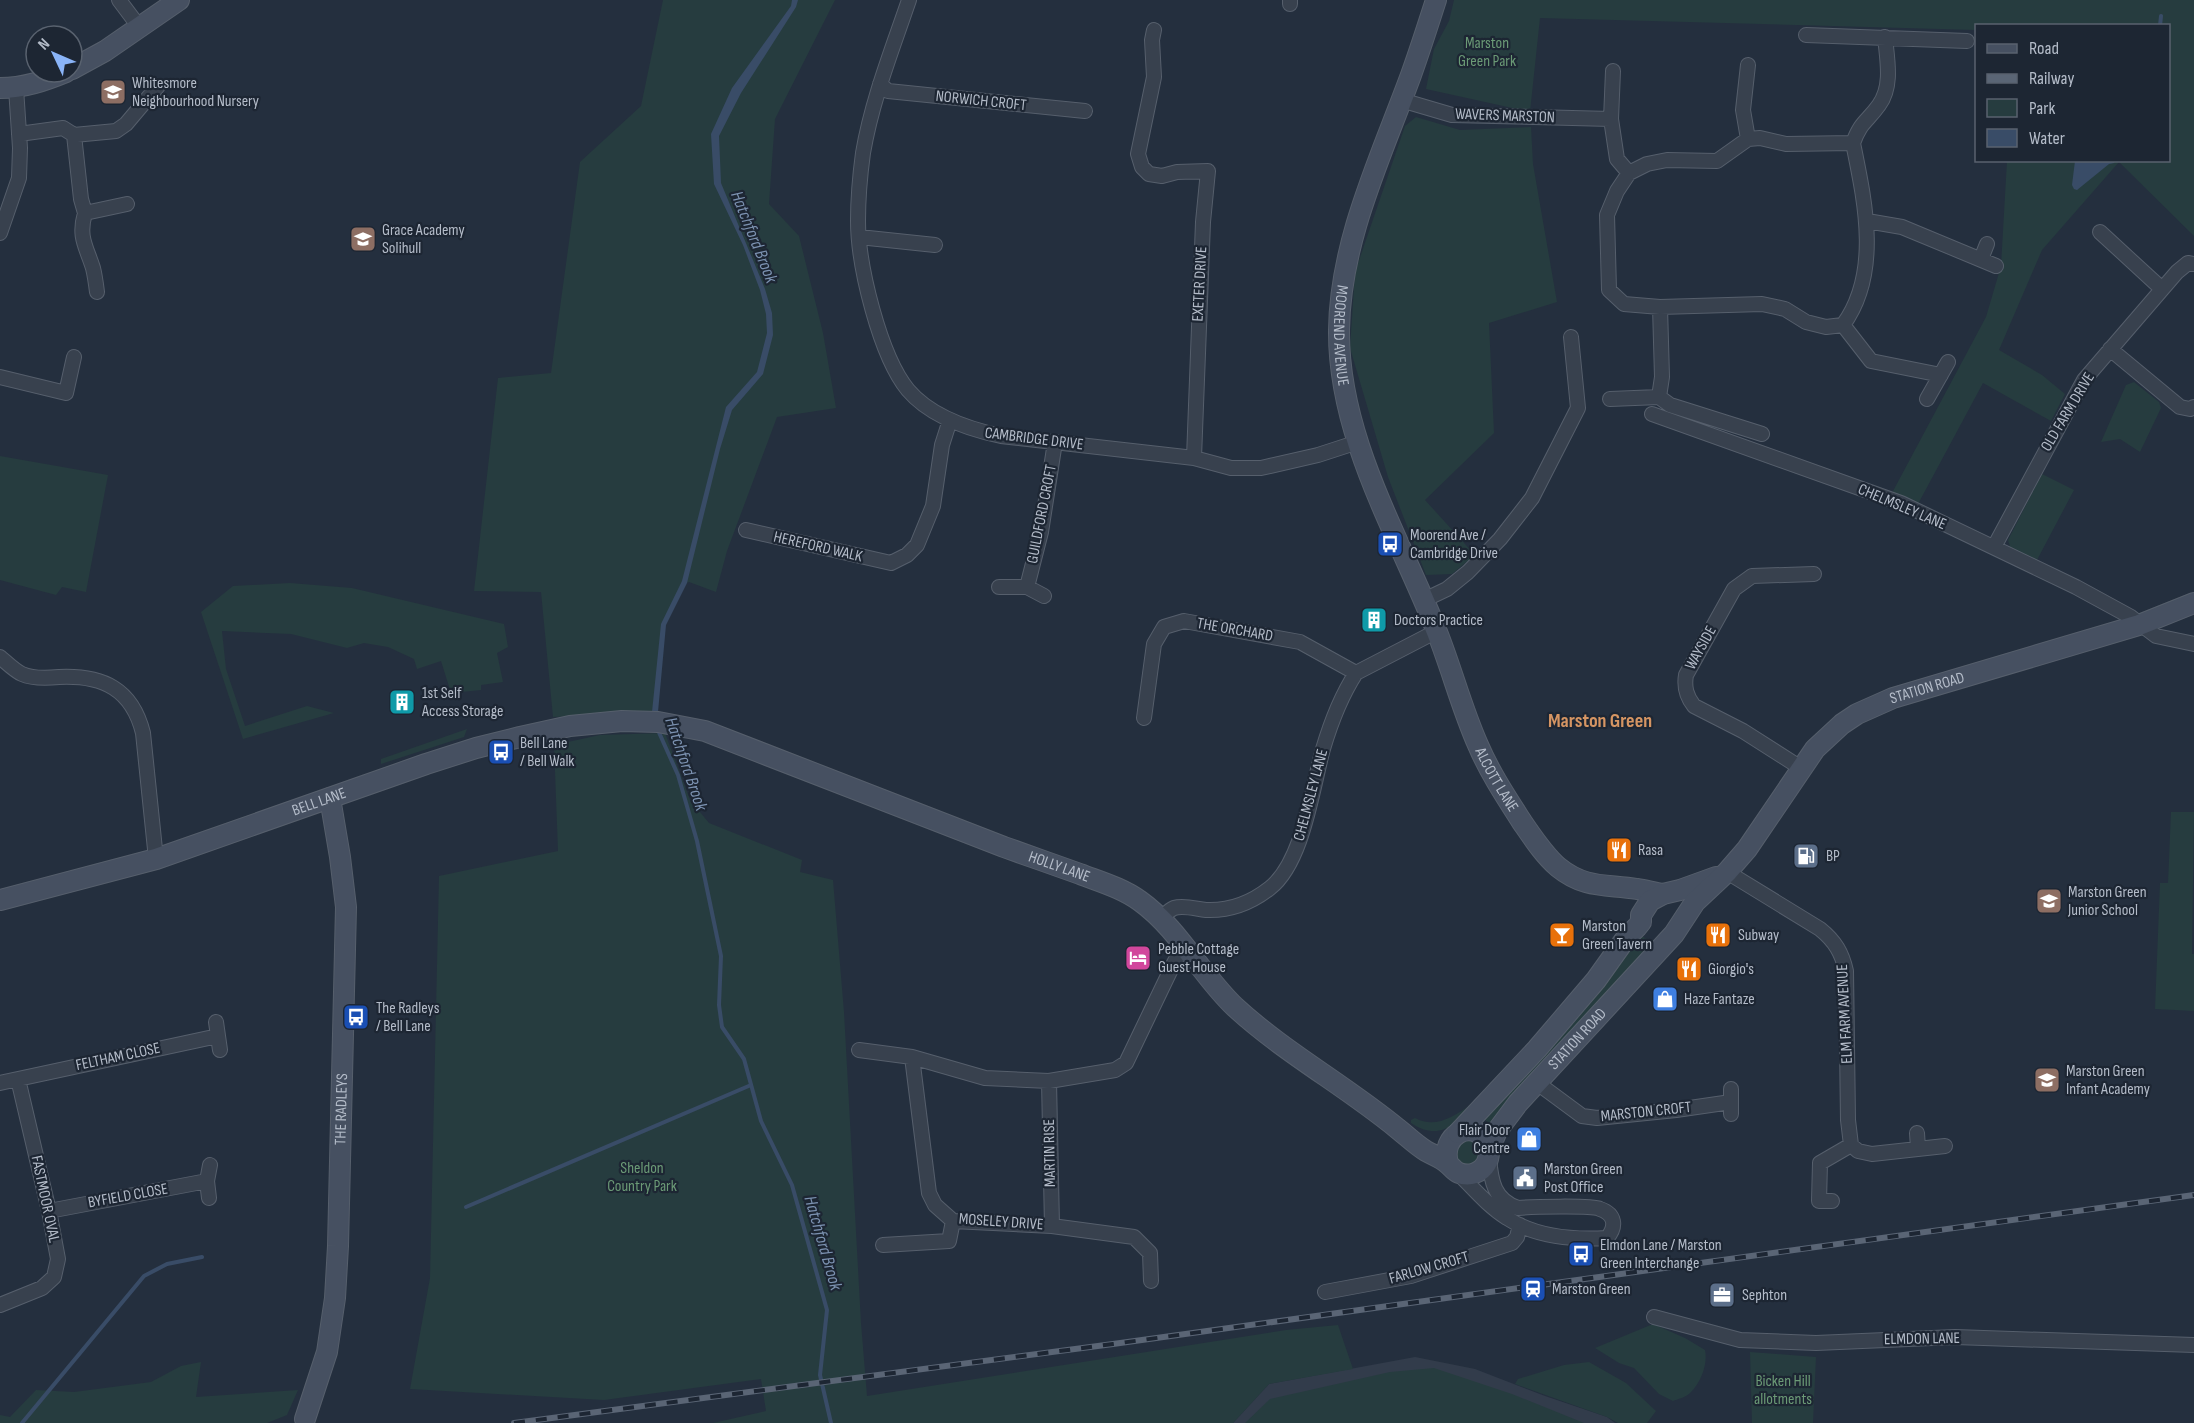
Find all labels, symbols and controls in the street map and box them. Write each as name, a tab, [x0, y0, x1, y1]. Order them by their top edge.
north arrow	[24, 24, 84, 84]
legend	[1975, 24, 2170, 162]
park label: Marston Green Park	[1458, 34, 1516, 71]
text: N	[34, 35, 54, 54]
text: Road	[2029, 38, 2059, 59]
text: Railway	[2029, 68, 2074, 89]
place label: Whitesmore Neighbourhood Nursery	[132, 74, 259, 111]
school or university icon: Whitesmore Neighbourhood Nursery	[98, 77, 128, 107]
street label: NORWICH CROFT	[935, 87, 1028, 115]
text: Park	[2029, 98, 2055, 119]
street label: WAVERS MARSTON	[1455, 105, 1555, 127]
text: Water	[2029, 128, 2065, 149]
water label: Hatchford Brook	[726, 188, 782, 287]
place label: Grace Academy Solihull	[382, 221, 465, 258]
school or university icon: Grace Academy Solihull	[348, 224, 378, 254]
street label: EXETER DRIVE	[1189, 246, 1211, 322]
street label: MOOREND AVENUE	[1329, 284, 1353, 387]
street label: OLD FARM DRIVE	[2037, 369, 2099, 455]
street label: CAMBRIDGE DRIVE	[984, 424, 1084, 454]
street label: GUILDFORD CROFT	[1023, 462, 1061, 565]
street label: CHELMSLEY LANE	[1855, 480, 1949, 534]
place label: Moorend Ave / Cambridge Drive	[1410, 526, 1498, 563]
street label: HEREFORD WALK	[772, 528, 865, 567]
bus stop icon: Moorend Ave / Cambridge Drive	[1375, 529, 1405, 559]
building icon: Doctors Practice	[1359, 605, 1389, 635]
place label: Doctors Practice	[1394, 611, 1483, 630]
street label: THE ORCHARD	[1195, 614, 1275, 646]
street label: WAYSIDE	[1681, 623, 1721, 673]
street label: STATION ROAD	[1887, 668, 1967, 708]
place label: 1st Self Access Storage	[421, 684, 504, 721]
building icon: 1st Self Access Storage	[387, 687, 417, 717]
district label: Marston Green	[1548, 709, 1652, 733]
water label: Hatchford Brook	[660, 715, 712, 815]
place label: Bell Lane / Bell Walk	[520, 734, 574, 771]
bus stop icon: Bell Lane / Bell Walk	[486, 737, 516, 767]
street label: ALCOTT LANE	[1470, 744, 1522, 815]
street label: CHELMSLEY LANE	[1290, 747, 1332, 843]
street label: BELL LANE	[289, 783, 348, 820]
restaurant icon: Rasa	[1604, 835, 1634, 865]
place label: Rasa	[1638, 841, 1663, 860]
fuel station icon: BP	[1791, 841, 1821, 871]
street label: HOLLY LANE	[1026, 847, 1093, 886]
place label: BP	[1826, 847, 1840, 866]
place label: Marston Green Junior School	[2067, 883, 2147, 920]
school or university icon: Marston Green Junior School	[2034, 886, 2064, 916]
place label: Marston Green Tavern	[1582, 917, 1652, 954]
bar icon: Marston Green Tavern	[1547, 920, 1577, 950]
restaurant icon: Subway	[1703, 920, 1733, 950]
place label: Subway	[1738, 926, 1779, 945]
place label: Pebble Cottage Guest House	[1158, 940, 1239, 977]
hotel icon: Pebble Cottage Guest House	[1123, 943, 1153, 973]
restaurant icon: Giorgio's	[1674, 954, 1704, 984]
place label: Giorgio's	[1708, 960, 1754, 979]
street label: ELM FARM AVENUE	[1833, 964, 1857, 1064]
shop icon: Haze Fantaze	[1650, 984, 1680, 1014]
place label: Haze Fantaze	[1684, 990, 1755, 1009]
place label: The Radleys / Bell Lane	[376, 999, 440, 1036]
bus stop icon: The Radleys / Bell Lane	[341, 1002, 371, 1032]
street label: STATION ROAD	[1544, 1004, 1610, 1074]
street label: FELTHAM CLOSE	[74, 1039, 162, 1075]
place label: Marston Green Infant Academy	[2066, 1062, 2150, 1099]
school or university icon: Marston Green Infant Academy	[2032, 1065, 2062, 1095]
street label: THE RADLEYS	[331, 1073, 352, 1145]
street label: MARSTON CROFT	[1600, 1098, 1693, 1126]
street label: MARTIN RISE	[1040, 1119, 1060, 1187]
place label: Flair Door Centre	[1459, 1121, 1510, 1158]
shop icon: Flair Door Centre	[1514, 1124, 1544, 1154]
street label: FASTMOOR OVAL	[27, 1154, 64, 1244]
park label: Sheldon Country Park	[607, 1159, 677, 1196]
place label: Marston Green Post Office	[1544, 1160, 1623, 1197]
public building icon: Marston Green Post Office	[1510, 1163, 1540, 1193]
street label: BYFIELD CLOSE	[87, 1180, 169, 1212]
water label: Hatchford Brook	[800, 1193, 847, 1294]
street label: MOSELEY DRIVE	[958, 1210, 1044, 1234]
place label: Elmdon Lane / Marston Green Interchange	[1600, 1236, 1722, 1273]
bus stop icon: Elmdon Lane / Marston Green Interchange	[1566, 1239, 1596, 1269]
street label: FARLOW CROFT	[1387, 1247, 1472, 1288]
station icon: Marston Green	[1518, 1274, 1548, 1304]
place label: Marston Green	[1552, 1280, 1631, 1299]
office icon: Sephton	[1707, 1280, 1737, 1310]
place label: Sephton	[1742, 1286, 1787, 1305]
street label: ELMDON LANE	[1884, 1329, 1960, 1349]
park label: Bicken Hill allotments	[1754, 1372, 1812, 1409]

